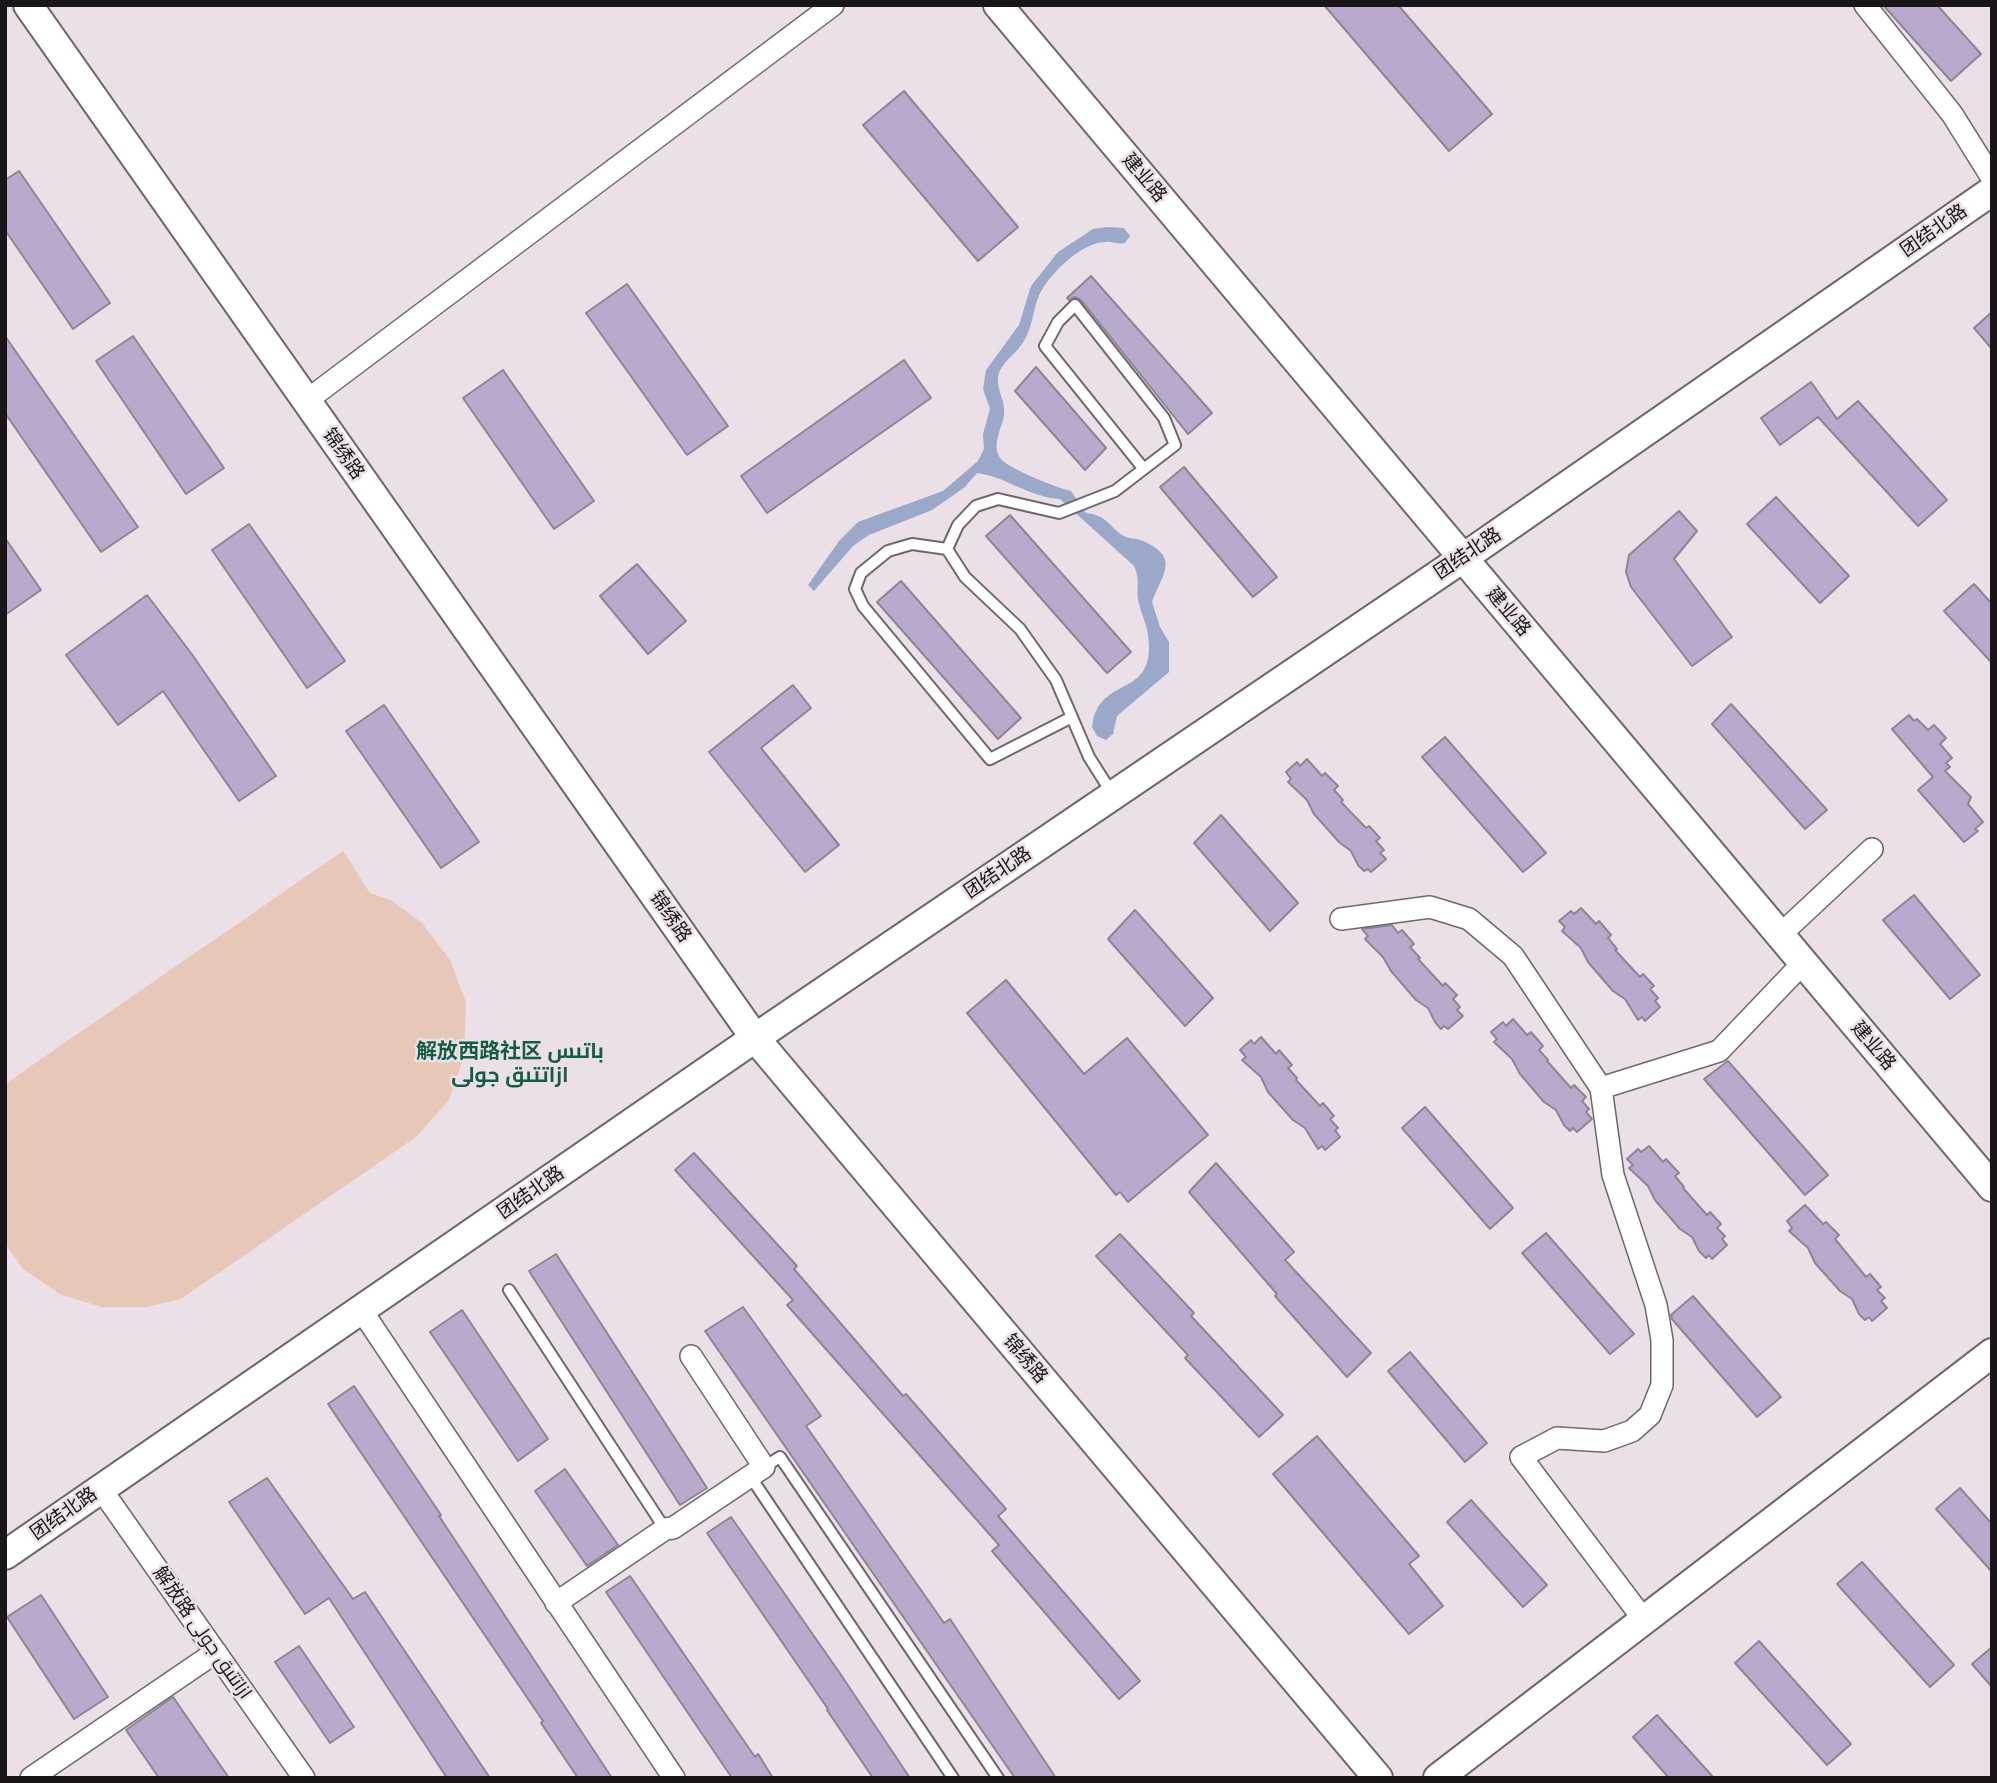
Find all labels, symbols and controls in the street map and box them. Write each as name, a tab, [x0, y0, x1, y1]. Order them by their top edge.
street label: 建业路	[1117, 149, 1171, 207]
street label: 团结北路	[1896, 200, 1972, 262]
street label: 锦绣路	[317, 424, 369, 484]
street label: 团结北路	[1430, 523, 1506, 585]
street label: 建业路	[1481, 583, 1535, 641]
street label: 团结北路	[960, 842, 1036, 904]
street label: 锦绣路	[644, 887, 696, 947]
street label: 建业路	[1846, 1017, 1900, 1075]
district label: 解放西路社区 باتىس ازاتتىق جولى	[416, 1039, 604, 1089]
street label: 团结北路	[493, 1162, 569, 1224]
street label: 锦绣路	[998, 1330, 1052, 1388]
street label: 团结北路	[26, 1483, 102, 1545]
street label: 解放路 ازاتتىق جولى	[148, 1562, 256, 1704]

